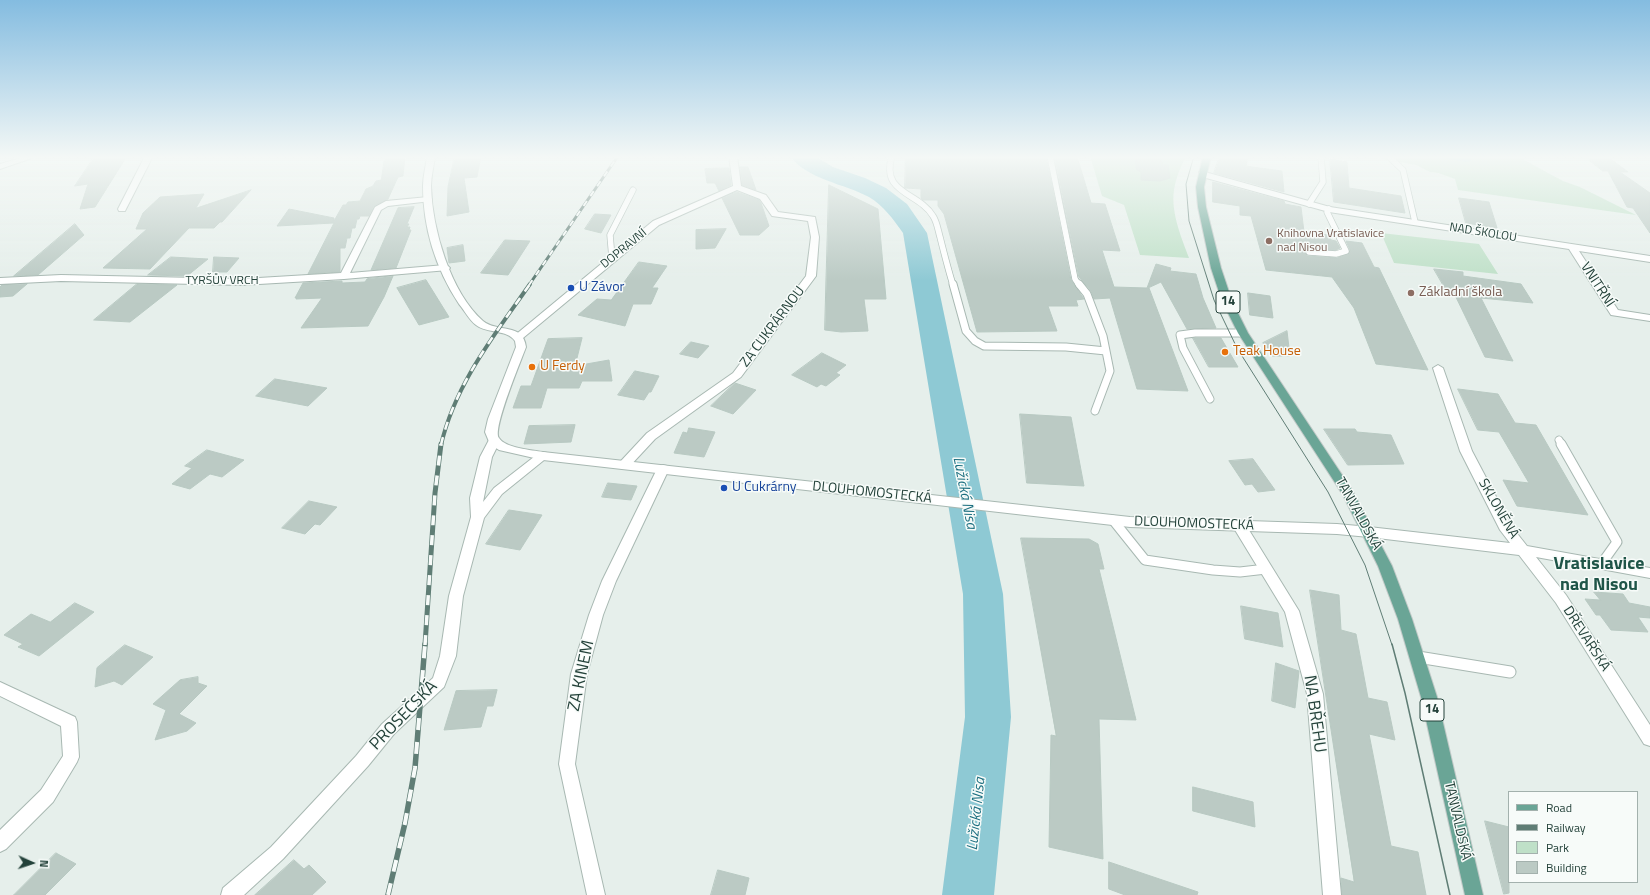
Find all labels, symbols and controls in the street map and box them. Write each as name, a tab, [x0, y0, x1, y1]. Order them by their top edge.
street label: NAD ŠKOLOU	[1448, 221, 1518, 245]
street label: DOPRAVNÍ	[598, 226, 650, 272]
place label: Knihovna Vratislavice nad Nisou	[1277, 227, 1384, 255]
marker: Knihovna Vratislavice nad Nisou	[1264, 236, 1274, 246]
street label: VNITŘNÍ	[1576, 259, 1618, 311]
street label: TYRŠŮV VRCH	[185, 274, 259, 288]
place label: U Závor	[579, 280, 624, 296]
marker: U Závor	[566, 283, 576, 293]
street label: ZA CUKRÁRNOU	[737, 283, 809, 371]
place label: Základní škola	[1419, 285, 1502, 301]
marker: Základní škola	[1406, 288, 1416, 298]
road number: 14	[1216, 291, 1240, 313]
place label: Teak House	[1233, 344, 1301, 360]
marker: Teak House	[1220, 347, 1230, 357]
place label: U Ferdy	[540, 359, 585, 375]
marker: U Ferdy	[527, 362, 537, 372]
water label: Lužická Nisa	[948, 455, 980, 531]
street label: TANVALDSKÁ	[1331, 475, 1385, 553]
street label: SKLONĚNÁ	[1474, 476, 1522, 542]
street label: DLOUHOMOSTECKÁ	[811, 478, 933, 508]
place label: U Cukrárny	[732, 480, 797, 496]
marker: U Cukrárny	[719, 483, 729, 493]
street label: DLOUHOMOSTECKÁ	[1134, 514, 1254, 534]
district label: Vratislavice nad Nisou	[1554, 554, 1644, 596]
street label: DŘEVAŘSKÁ	[1559, 603, 1613, 675]
street label: ZA KINEM	[565, 639, 599, 713]
street label: NA BŘEHU	[1298, 674, 1330, 754]
street label: PROSEČSKÁ	[366, 677, 442, 755]
road number: 14	[1420, 699, 1444, 721]
water label: Lužická Nisa	[964, 777, 990, 851]
street label: TANVALDSKÁ	[1440, 780, 1474, 862]
legend	[1508, 791, 1638, 883]
text: Road	[1546, 798, 1572, 817]
text: Railway	[1546, 818, 1586, 837]
text: Park	[1546, 838, 1569, 857]
north arrow	[12, 843, 52, 883]
text: Building	[1546, 858, 1587, 877]
text: N	[36, 859, 52, 868]

